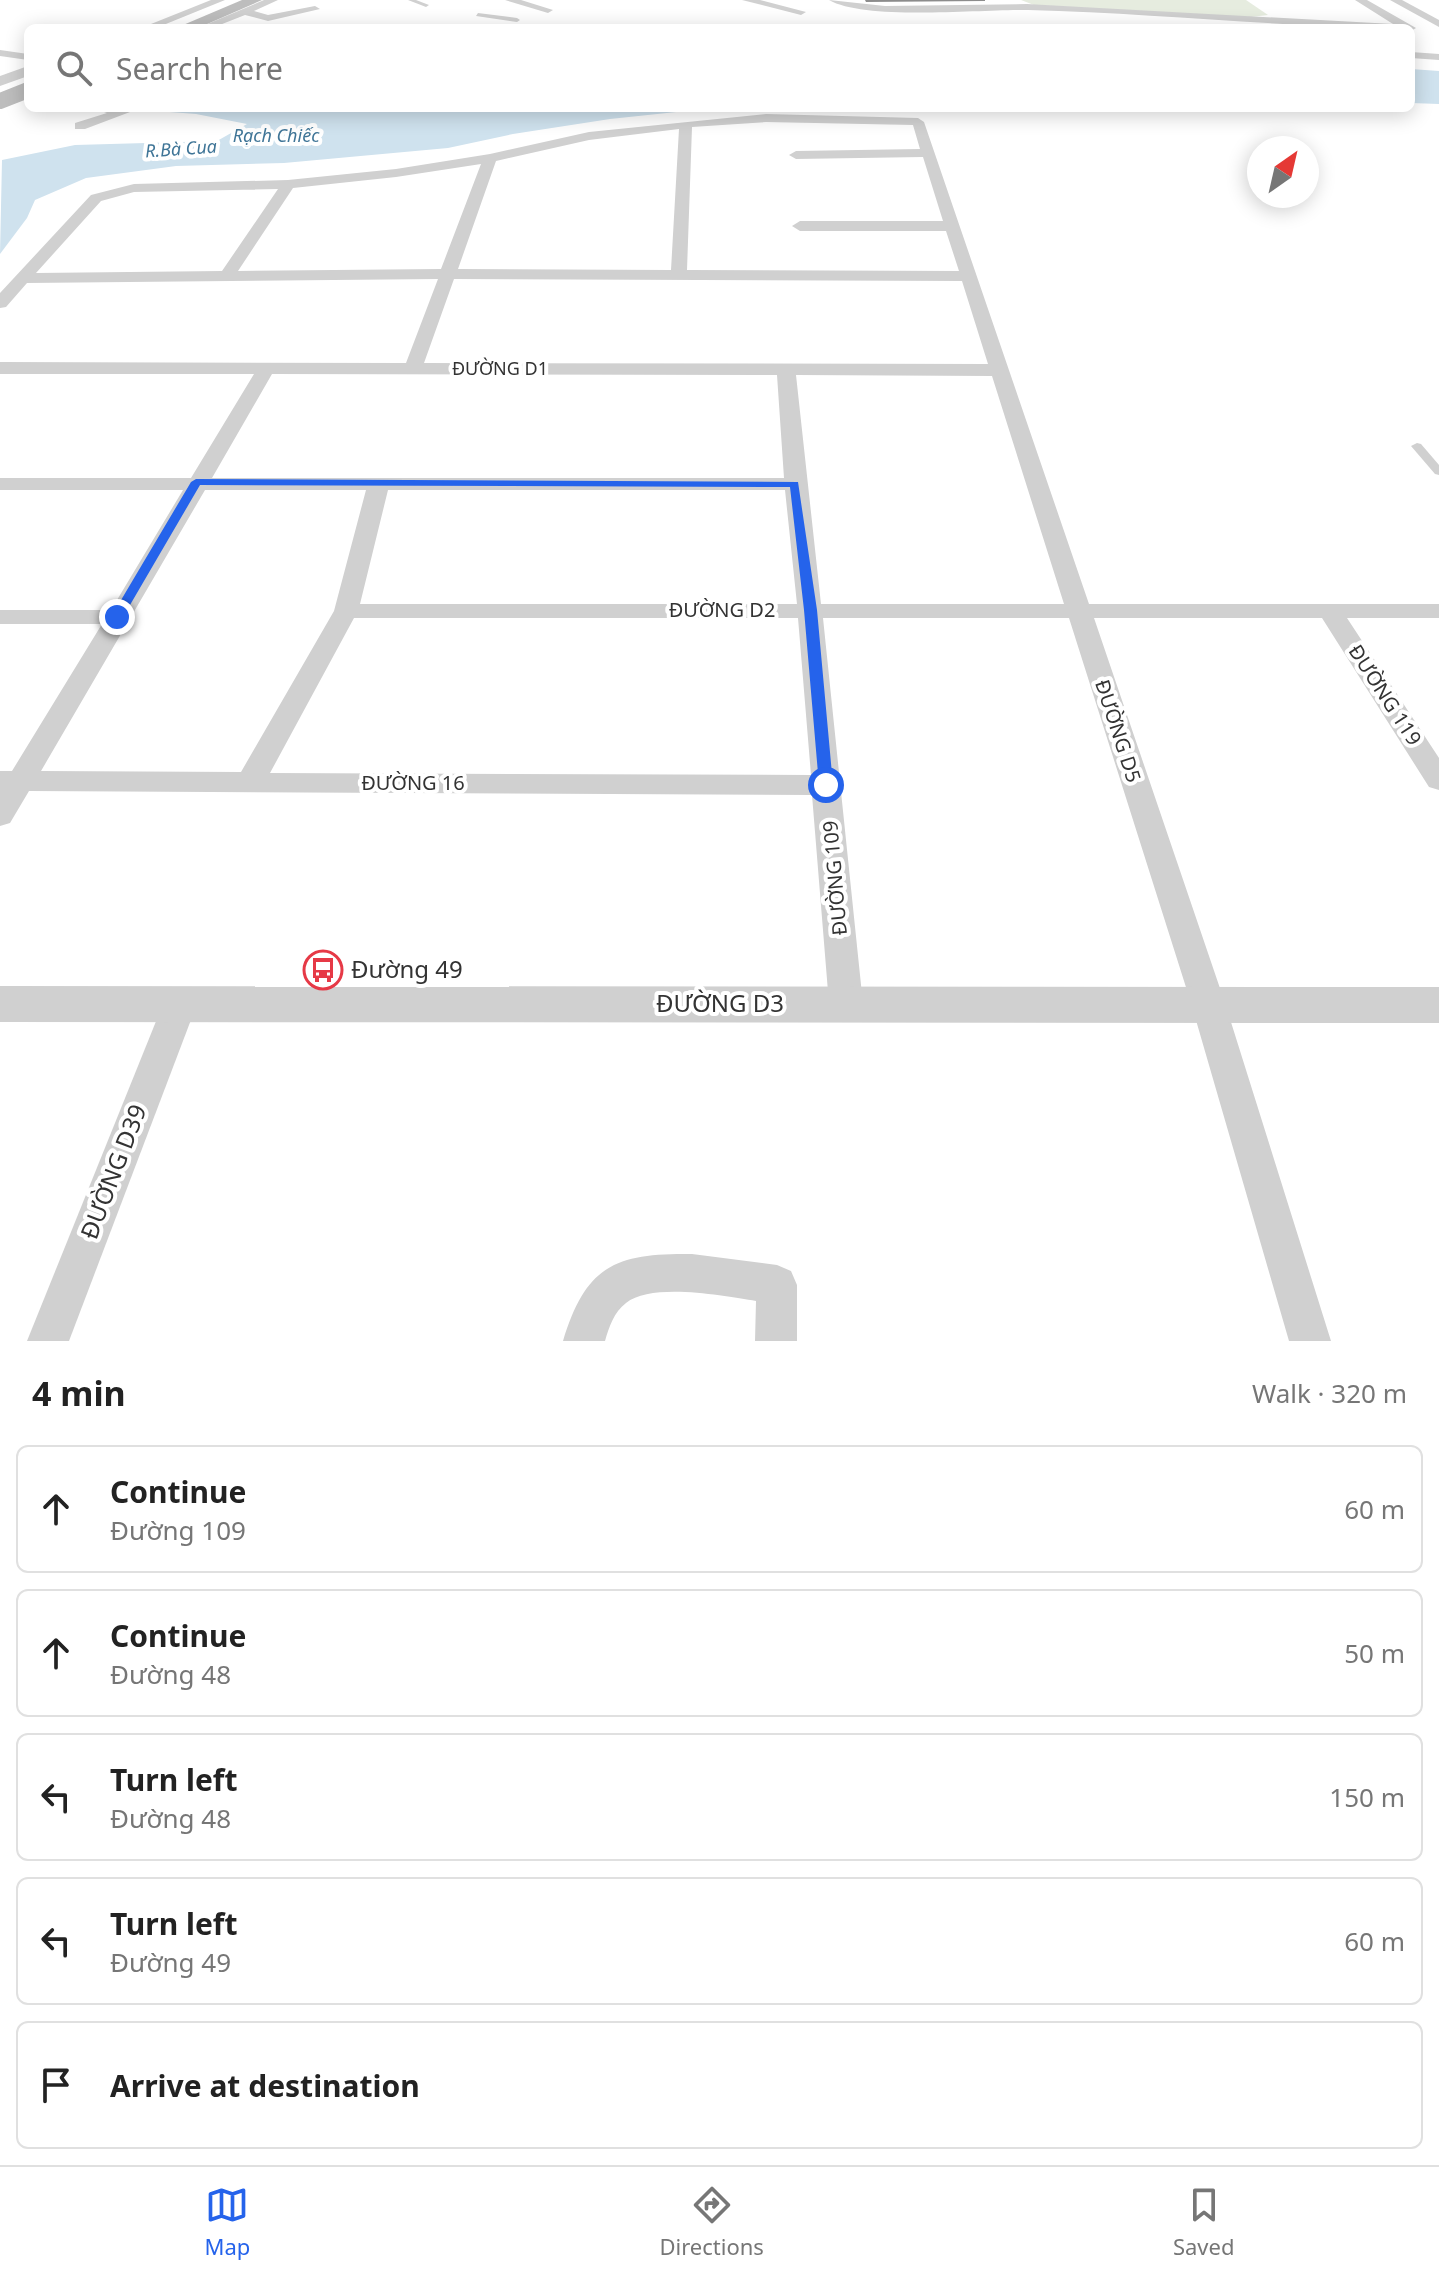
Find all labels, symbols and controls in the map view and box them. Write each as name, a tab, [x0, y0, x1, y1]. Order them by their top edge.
search box	[24, 24, 1415, 112]
icon: search	[52, 46, 96, 90]
text: Search here	[116, 48, 283, 89]
water label: Rạch Chiếc	[233, 123, 320, 147]
water label: R.Bà Cua	[144, 134, 218, 162]
north arrow	[1247, 136, 1319, 208]
street label: ĐƯỜNG D1	[452, 356, 548, 380]
street label: ĐƯỜNG D2	[669, 596, 775, 623]
route end	[99, 599, 135, 635]
street label: ĐƯỜNG 119	[1343, 639, 1428, 750]
street label: ĐƯỜNG D5	[1089, 676, 1148, 786]
route start	[808, 767, 844, 803]
street label: ĐƯỜNG 16	[361, 769, 465, 796]
street label: ĐƯỜNG 109	[816, 820, 853, 936]
bus stop icon: Đường 49	[302, 949, 344, 991]
place label: Đường 49	[351, 952, 463, 985]
street label: ĐƯỜNG D3	[656, 986, 784, 1019]
street label: ĐƯỜNG D39	[72, 1099, 153, 1244]
text: 4 min	[32, 1370, 126, 1416]
text: Walk · 320 m	[1252, 1375, 1407, 1411]
text: Continue	[110, 1471, 246, 1512]
icon: ahead	[34, 1487, 78, 1531]
text: 60 m	[1344, 1491, 1405, 1527]
text: Đường 109	[110, 1512, 246, 1548]
text: Continue	[110, 1615, 246, 1656]
icon: ahead	[34, 1631, 78, 1675]
text: 50 m	[1344, 1635, 1405, 1671]
text: Đường 48	[110, 1656, 231, 1692]
text: Turn left	[110, 1759, 238, 1800]
icon: left	[34, 1775, 78, 1819]
text: 150 m	[1329, 1779, 1405, 1815]
text: Đường 48	[110, 1800, 231, 1836]
text: Turn left	[110, 1903, 238, 1944]
icon: left	[34, 1919, 78, 1963]
text: 60 m	[1344, 1923, 1405, 1959]
text: Đường 49	[110, 1944, 231, 1980]
icon: arrive	[34, 2063, 78, 2107]
text: Arrive at destination	[110, 2065, 420, 2106]
tab: Map	[205, 2183, 250, 2261]
tab: Directions	[659, 2183, 764, 2261]
tab: Saved	[1173, 2183, 1234, 2261]

